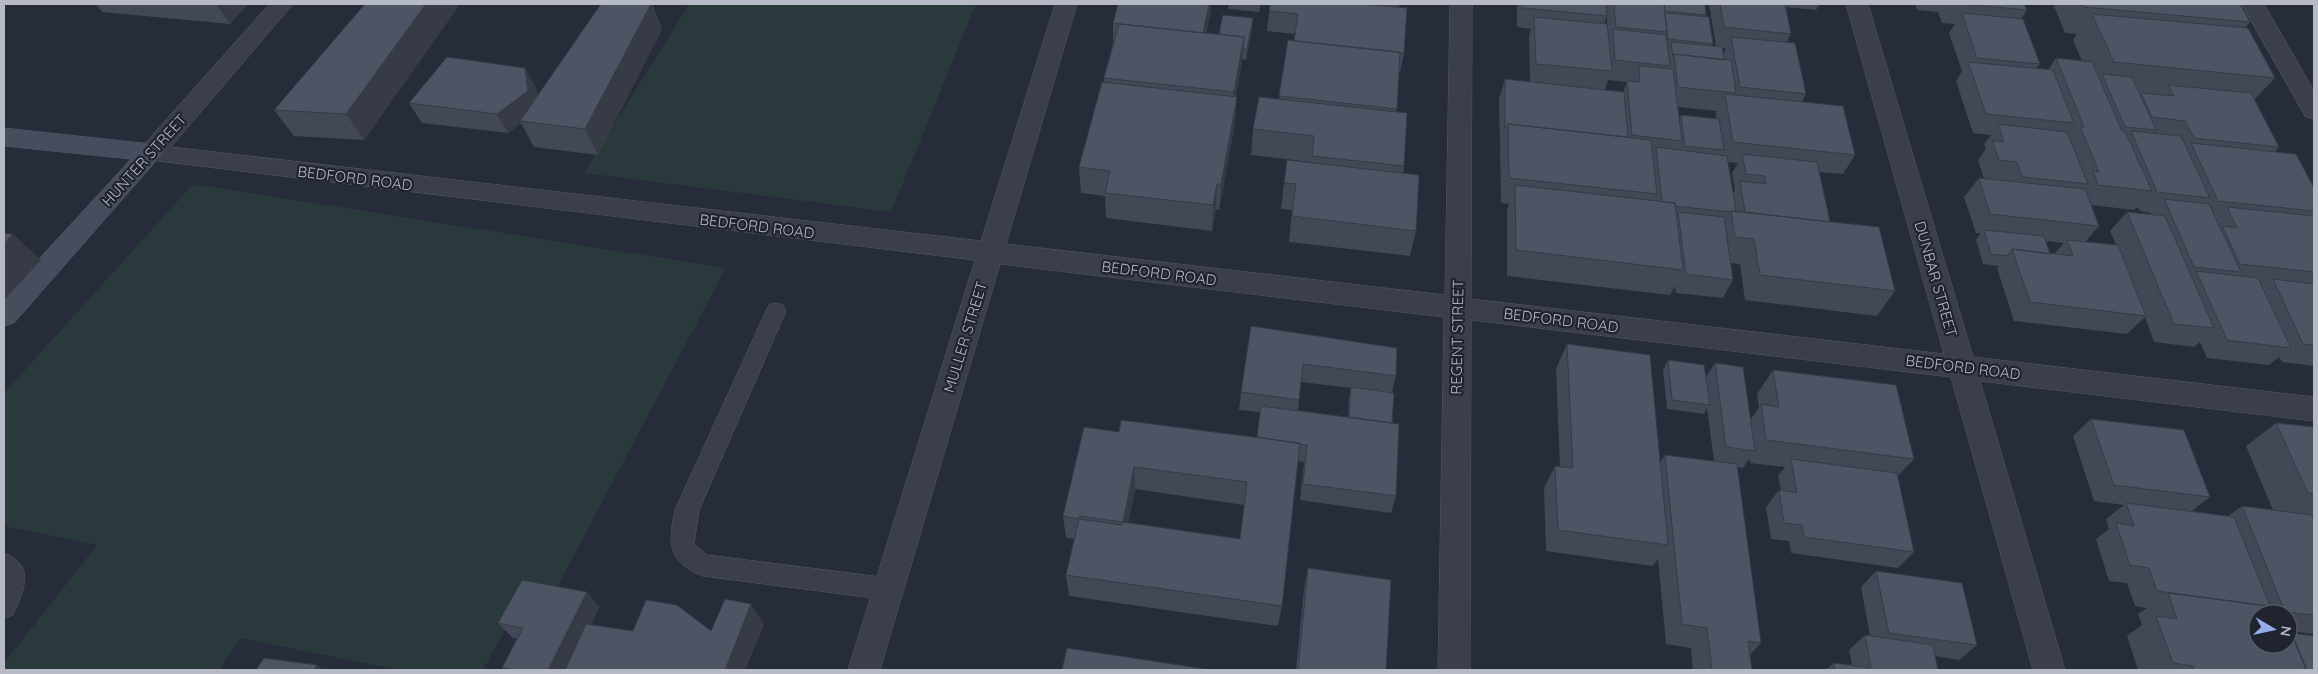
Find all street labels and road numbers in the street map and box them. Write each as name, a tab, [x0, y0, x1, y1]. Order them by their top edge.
street label: HUNTER STREET	[98, 110, 190, 210]
street label: BEDFORD ROAD	[296, 162, 414, 195]
street label: BEDFORD ROAD	[698, 210, 816, 243]
street label: DUNBAR STREET	[1910, 219, 1962, 339]
street label: BEDFORD ROAD	[1100, 257, 1218, 290]
street label: MULLER STREET	[939, 279, 991, 395]
street label: REGENT STREET	[1446, 279, 1468, 395]
street label: BEDFORD ROAD	[1502, 304, 1620, 337]
street label: BEDFORD ROAD	[1904, 351, 2022, 384]

